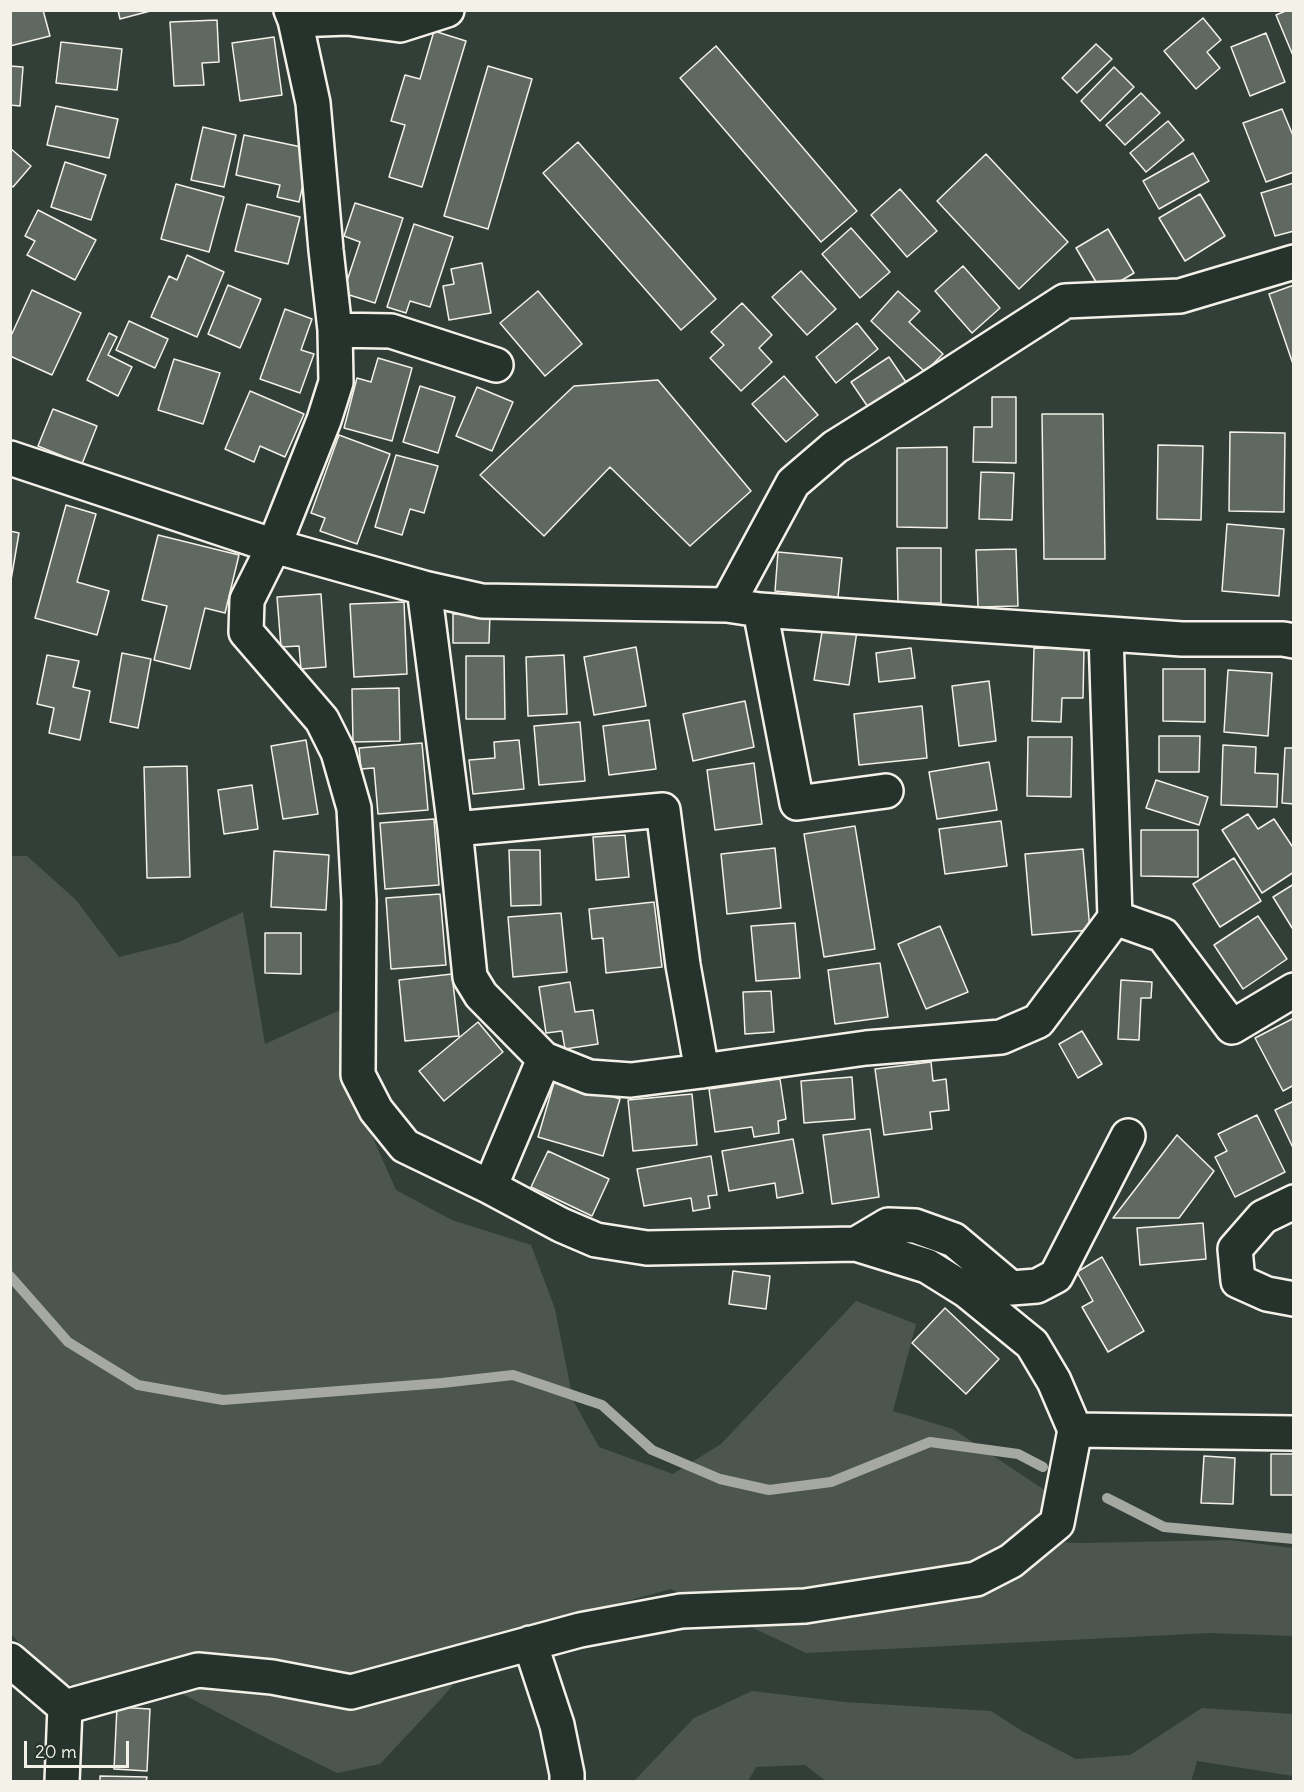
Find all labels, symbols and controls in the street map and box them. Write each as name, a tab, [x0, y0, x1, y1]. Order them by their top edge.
scale bar	[27, 1729, 132, 1767]
text: 20 m	[35, 1740, 77, 1763]

